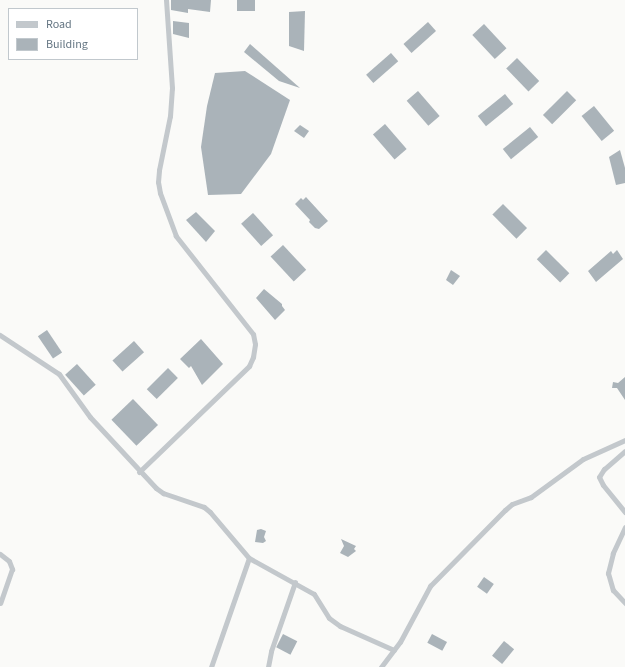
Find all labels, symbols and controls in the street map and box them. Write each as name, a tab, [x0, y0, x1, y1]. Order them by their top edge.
legend	[8, 8, 138, 60]
text: Road	[46, 16, 72, 33]
text: Building	[46, 36, 88, 53]

